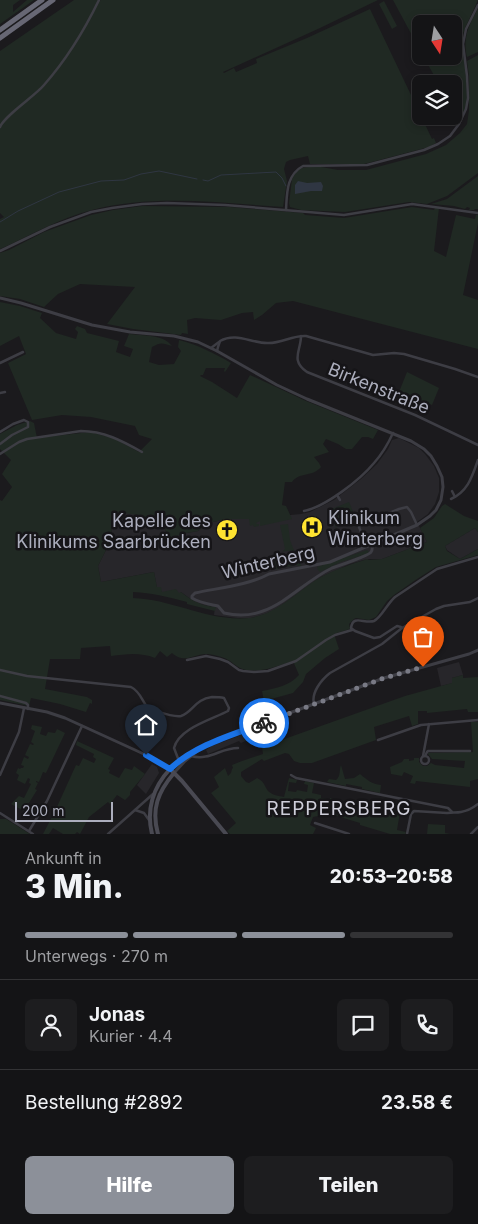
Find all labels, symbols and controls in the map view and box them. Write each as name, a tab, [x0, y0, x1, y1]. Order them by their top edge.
north arrow	[412, 15, 462, 65]
map controls	[412, 15, 462, 125]
button: layers	[412, 75, 462, 125]
street label: Birkenstraße	[325, 358, 433, 418]
place label: Klinikum Winterberg	[328, 507, 423, 549]
place label: Kapelle des Klinikums Saarbrücken	[16, 510, 211, 552]
hospital icon: Klinikum Winterberg	[300, 515, 324, 539]
church icon: Kapelle des Klinikums Saarbrücken	[215, 518, 239, 542]
street label: Winterberg	[219, 541, 317, 583]
pin	[402, 616, 444, 667]
icon: bag	[409, 623, 437, 651]
courier	[239, 698, 289, 748]
pin	[125, 704, 167, 755]
icon: bike	[250, 709, 278, 737]
icon: home	[132, 711, 160, 739]
district label: REPPERSBERG	[266, 797, 412, 820]
scale bar	[15, 799, 112, 822]
text: 200 m	[22, 802, 64, 819]
text: Ankunft in	[25, 848, 102, 868]
text: 20:53–20:58	[330, 865, 453, 888]
text: 3 Min.	[25, 867, 124, 906]
text: Unterwegs · 270 m	[25, 946, 168, 966]
button: person	[25, 999, 77, 1051]
button: chat	[337, 999, 389, 1051]
button: phone	[401, 999, 453, 1051]
text: Jonas	[89, 1003, 145, 1026]
text: Kurier · 4.4	[89, 1026, 173, 1046]
text: Bestellung #2892	[25, 1091, 183, 1114]
text: 23.58 €	[381, 1091, 453, 1114]
button: Hilfe	[25, 1156, 234, 1214]
button: Teilen	[244, 1156, 453, 1214]

